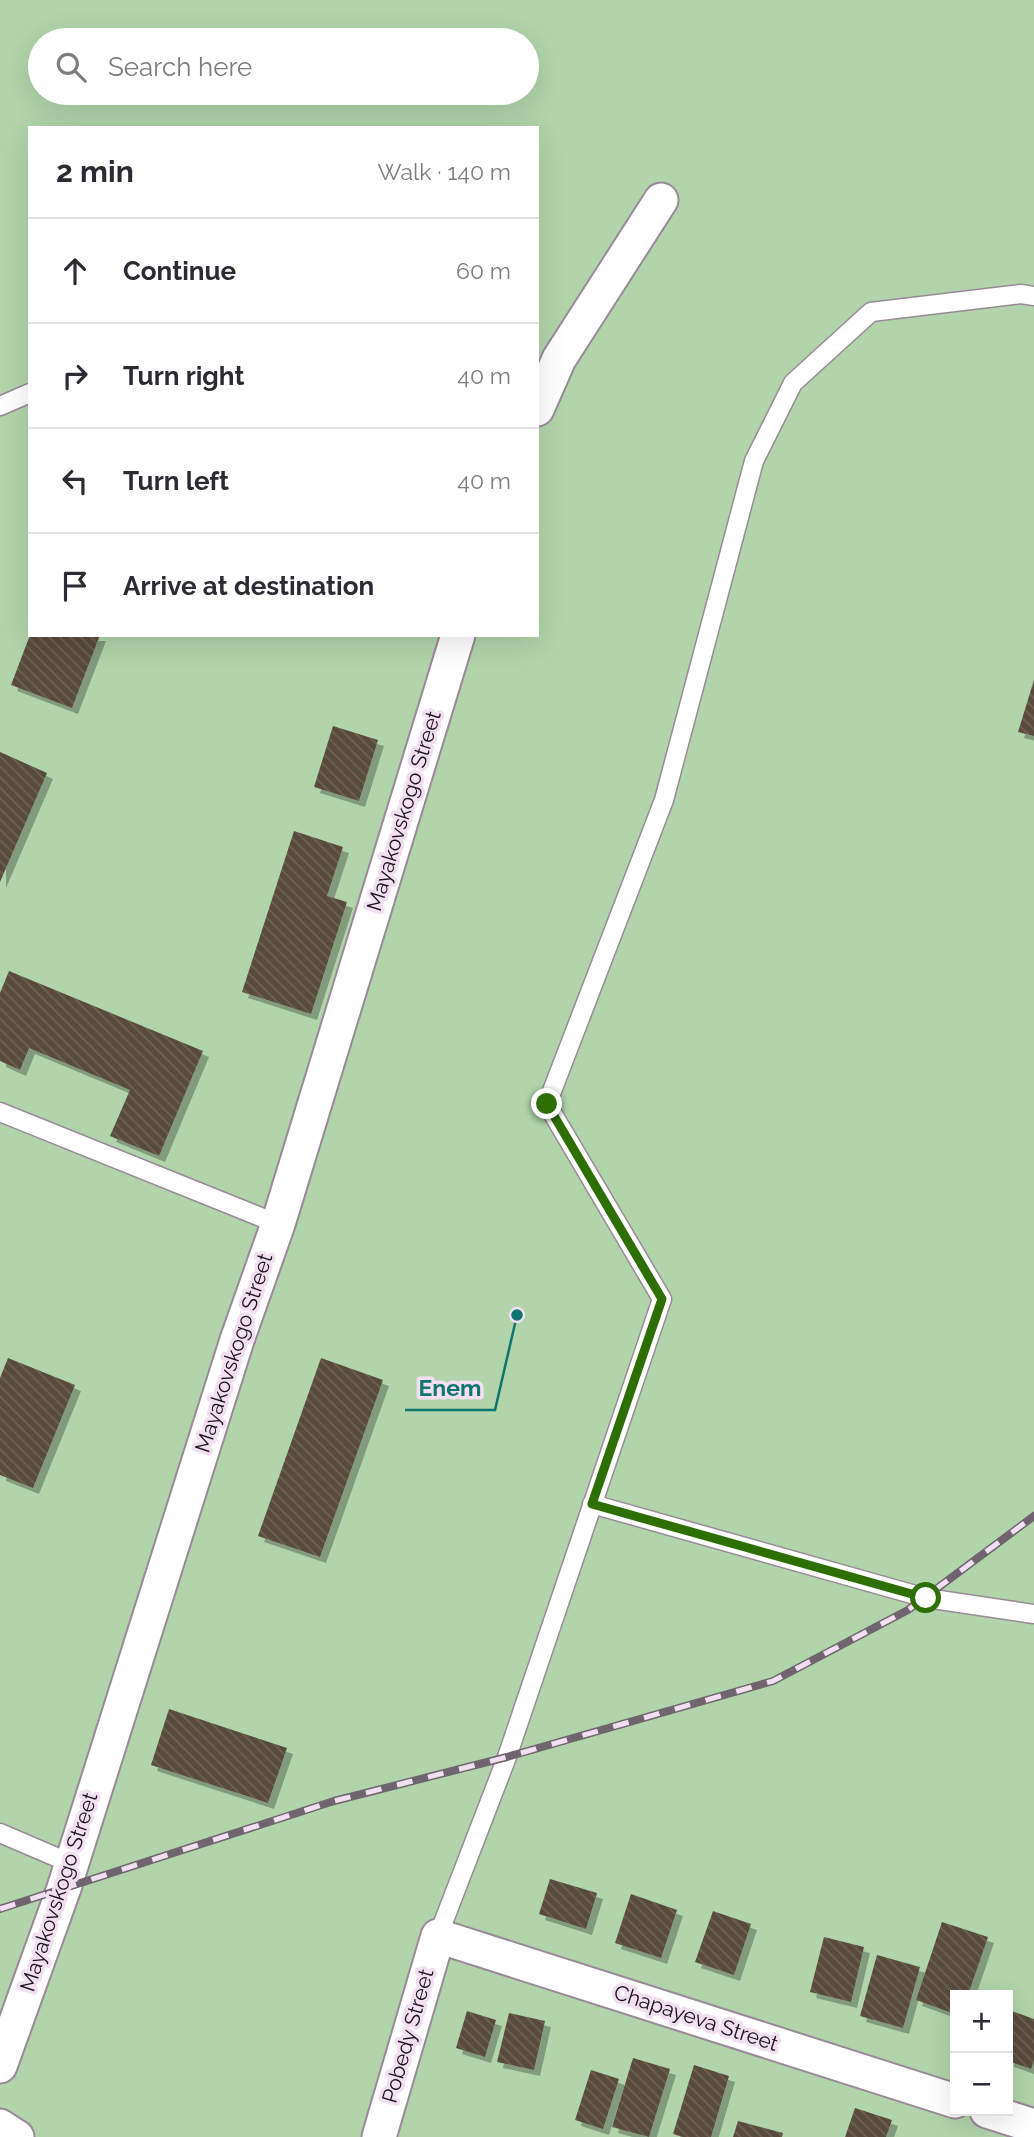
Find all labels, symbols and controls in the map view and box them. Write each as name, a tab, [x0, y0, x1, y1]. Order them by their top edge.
search box	[28, 28, 539, 105]
icon: search	[52, 48, 90, 86]
text: Search here	[108, 52, 252, 82]
text: 2 min	[56, 154, 134, 189]
text: Walk · 140 m	[378, 158, 511, 185]
icon: ahead	[56, 252, 94, 290]
text: Continue	[123, 256, 236, 286]
text: 60 m	[456, 257, 511, 284]
icon: right	[56, 357, 94, 395]
text: Turn right	[123, 361, 244, 391]
text: 40 m	[457, 362, 511, 389]
icon: left	[56, 462, 94, 500]
text: Turn left	[123, 466, 229, 496]
text: 40 m	[457, 467, 511, 494]
icon: arrive	[56, 567, 94, 605]
text: Arrive at destination	[123, 571, 374, 601]
street label: Mayakovskogo Street	[361, 708, 446, 914]
route end	[531, 1088, 562, 1119]
street label: Mayakovskogo Street	[190, 1250, 278, 1456]
callout: Enem	[405, 1366, 495, 1410]
text: Enem	[419, 1374, 481, 1401]
route start	[910, 1582, 941, 1613]
street label: Mayakovskogo Street	[15, 1789, 103, 1995]
street label: Pobedy Street	[376, 1966, 439, 2106]
street label: Chapayeva Street	[611, 1979, 781, 2056]
map controls	[950, 1990, 1013, 2116]
button: +	[950, 1990, 1013, 2053]
button: −	[950, 2053, 1013, 2116]

